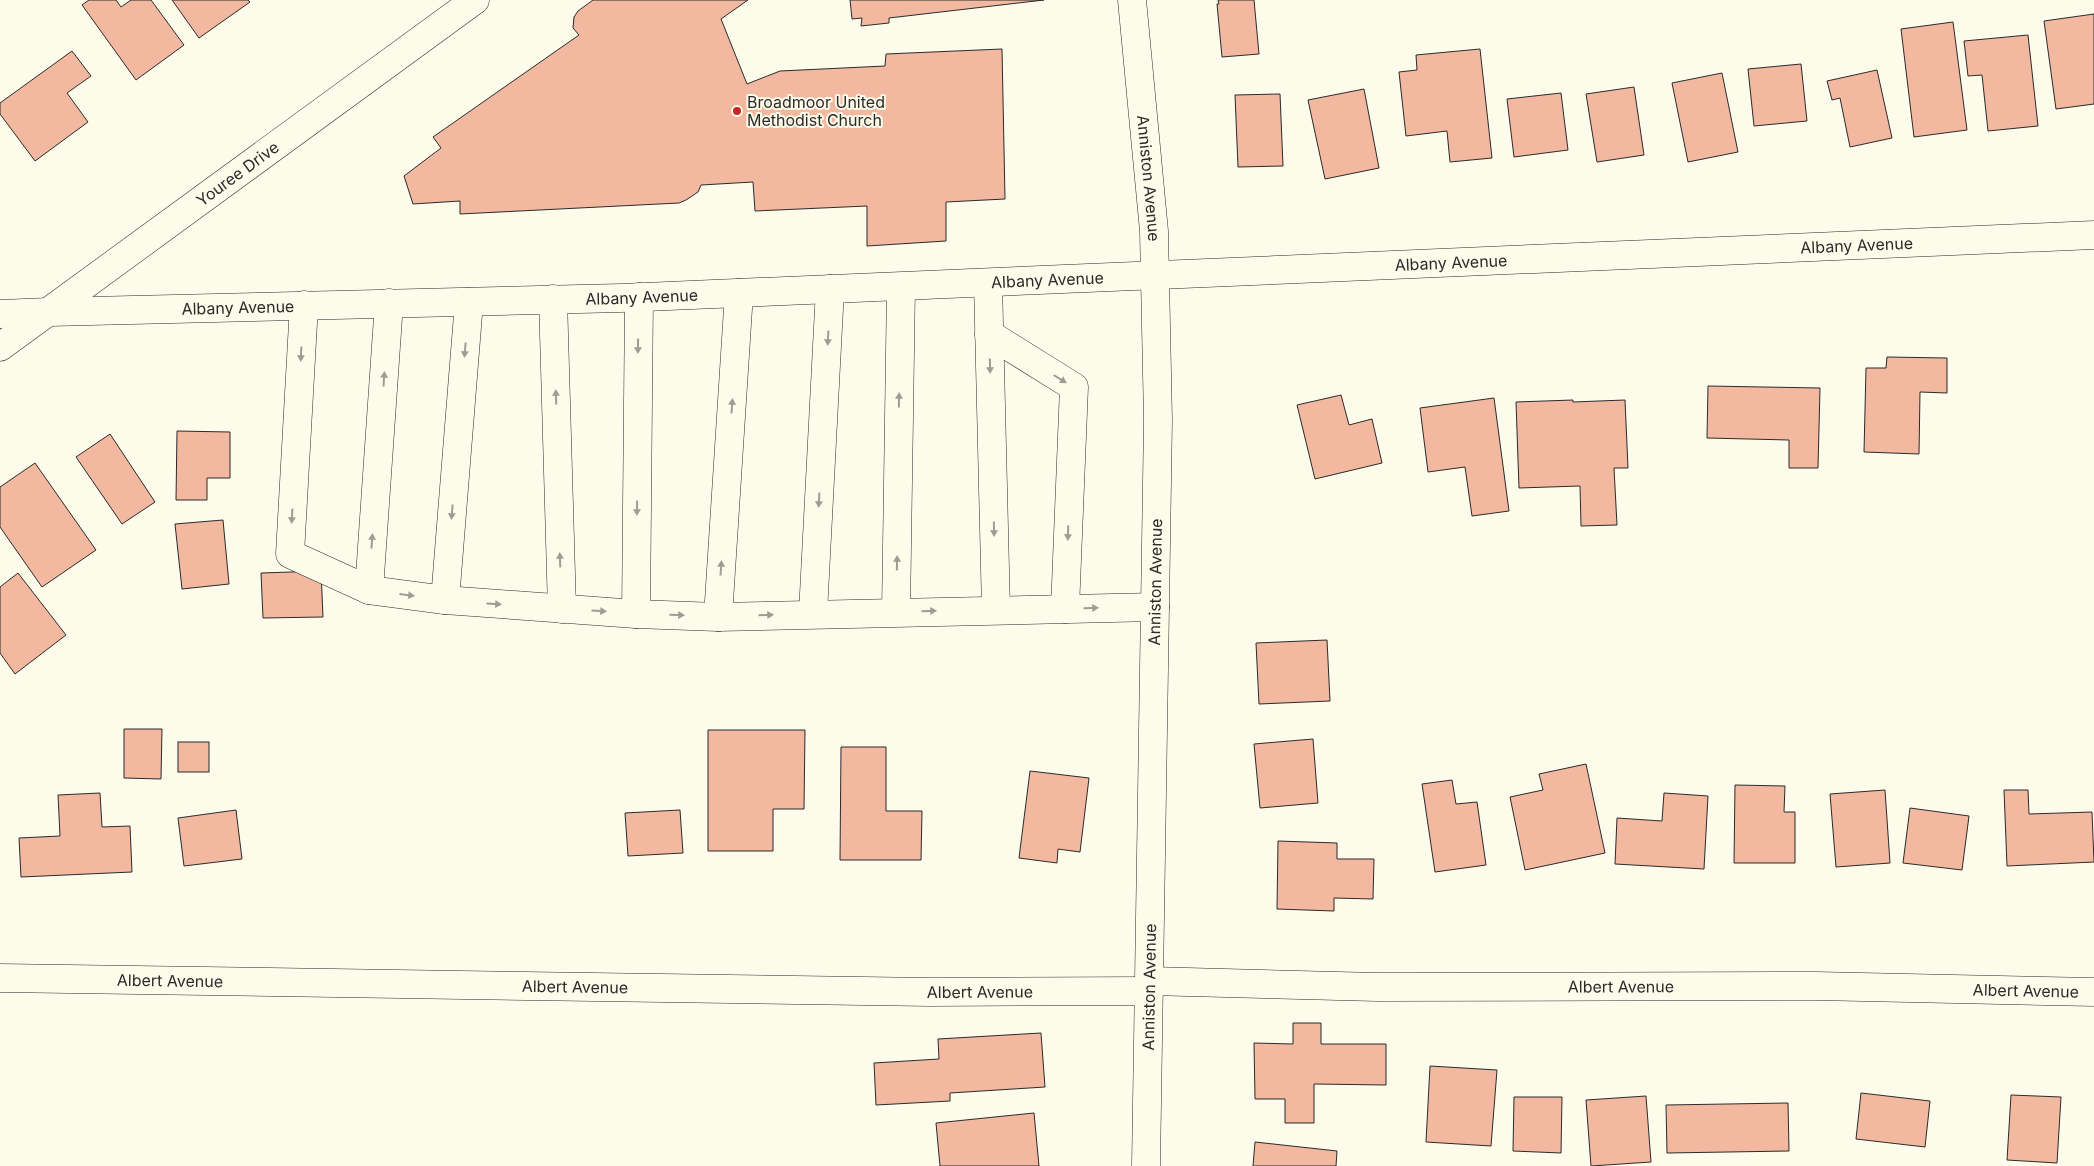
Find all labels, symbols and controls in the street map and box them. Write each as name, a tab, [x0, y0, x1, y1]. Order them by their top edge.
place label: Broadmoor United Methodist Church	[747, 92, 885, 130]
marker: Broadmoor United Methodist Church	[731, 105, 743, 117]
street label: Anniston Avenue	[1133, 114, 1164, 242]
street label: Youree Drive	[192, 137, 283, 210]
street label: Albany Avenue	[1800, 233, 1913, 258]
street label: Albany Avenue	[1394, 250, 1508, 275]
street label: Albany Avenue	[991, 267, 1104, 292]
street label: Albany Avenue	[585, 285, 699, 309]
street label: Albany Avenue	[181, 296, 295, 319]
one-way arrow	[823, 330, 831, 346]
one-way arrow	[634, 338, 642, 354]
one-way arrow	[461, 343, 469, 359]
one-way arrow	[297, 346, 305, 362]
one-way arrow	[986, 359, 994, 375]
one-way arrow	[380, 371, 388, 387]
one-way arrow	[1053, 374, 1067, 383]
one-way arrow	[552, 389, 560, 405]
one-way arrow	[895, 392, 903, 408]
one-way arrow	[728, 398, 736, 414]
one-way arrow	[815, 493, 823, 509]
one-way arrow	[633, 501, 641, 517]
one-way arrow	[448, 504, 456, 520]
one-way arrow	[288, 509, 296, 525]
street label: Anniston Avenue	[1144, 518, 1166, 646]
one-way arrow	[990, 521, 998, 537]
one-way arrow	[1064, 525, 1072, 541]
one-way arrow	[369, 533, 377, 549]
one-way arrow	[556, 552, 564, 568]
one-way arrow	[893, 555, 901, 571]
one-way arrow	[717, 560, 725, 576]
one-way arrow	[399, 591, 415, 599]
one-way arrow	[486, 600, 502, 608]
one-way arrow	[1084, 604, 1100, 612]
one-way arrow	[921, 607, 937, 615]
one-way arrow	[591, 608, 607, 616]
one-way arrow	[669, 611, 685, 619]
one-way arrow	[759, 611, 775, 619]
street label: Anniston Avenue	[1138, 923, 1160, 1051]
street label: Albert Avenue	[117, 970, 223, 991]
street label: Albert Avenue	[522, 976, 628, 997]
street label: Albert Avenue	[1568, 976, 1674, 997]
street label: Albert Avenue	[1973, 979, 2079, 1002]
street label: Albert Avenue	[927, 982, 1033, 1002]

